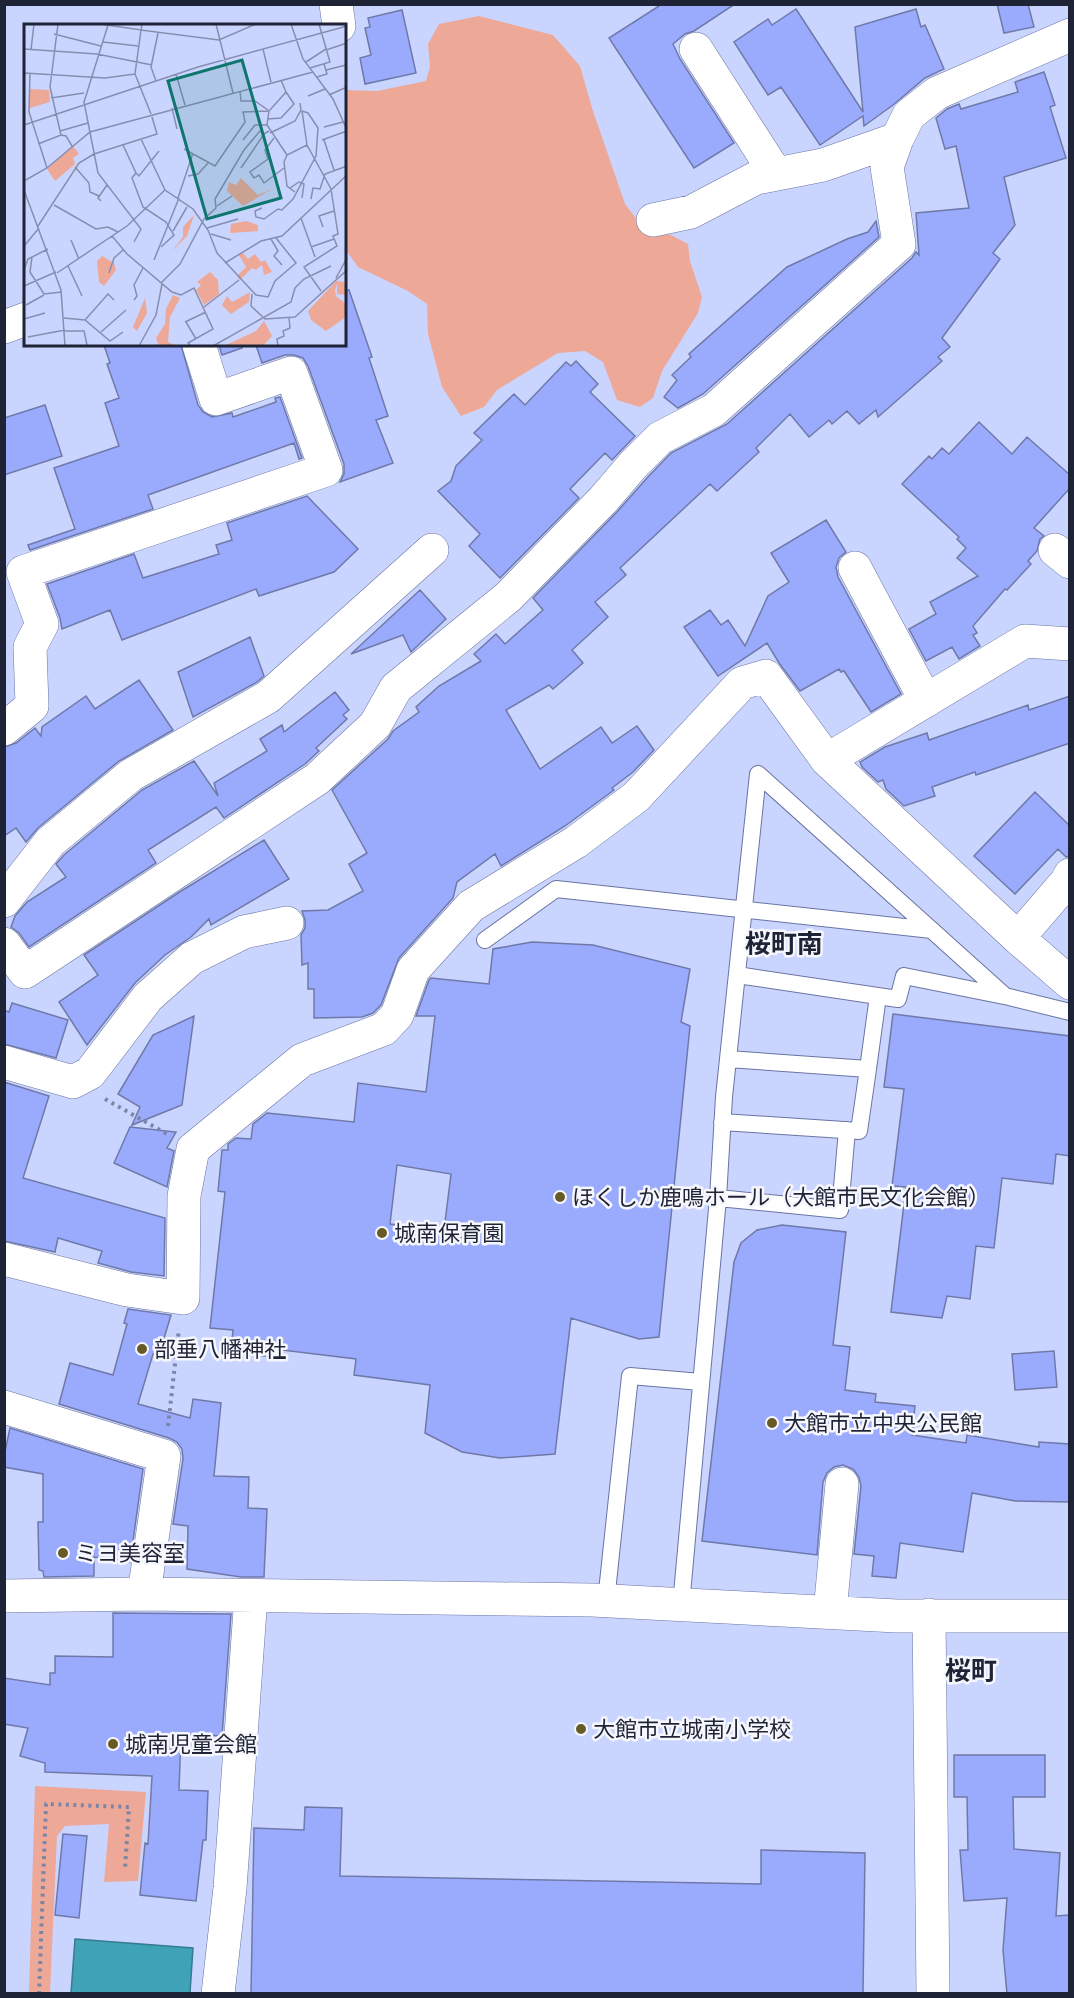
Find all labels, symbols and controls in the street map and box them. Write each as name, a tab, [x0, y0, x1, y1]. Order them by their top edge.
inset map	[24, 24, 346, 346]
district label: 桜町南	[745, 930, 823, 961]
place label: ほくしか鹿鳴ホール（大館市民文化会館）	[572, 1185, 990, 1212]
marker: ほくしか鹿鳴ホール（大館市民文化会館）	[553, 1190, 567, 1204]
place label: 城南保育園	[394, 1221, 504, 1248]
marker: 城南保育園	[375, 1226, 389, 1240]
place label: 部垂八幡神社	[154, 1337, 286, 1364]
marker: 部垂八幡神社	[135, 1342, 149, 1356]
place label: 大館市立中央公民館	[784, 1411, 982, 1438]
marker: 大館市立中央公民館	[765, 1416, 779, 1430]
place label: ミヨ美容室	[75, 1541, 185, 1568]
marker: ミヨ美容室	[56, 1546, 70, 1560]
district label: 桜町	[945, 1657, 997, 1688]
place label: 大館市立城南小学校	[593, 1717, 791, 1744]
marker: 大館市立城南小学校	[574, 1722, 588, 1736]
place label: 城南児童会館	[125, 1732, 257, 1759]
marker: 城南児童会館	[106, 1737, 120, 1751]

